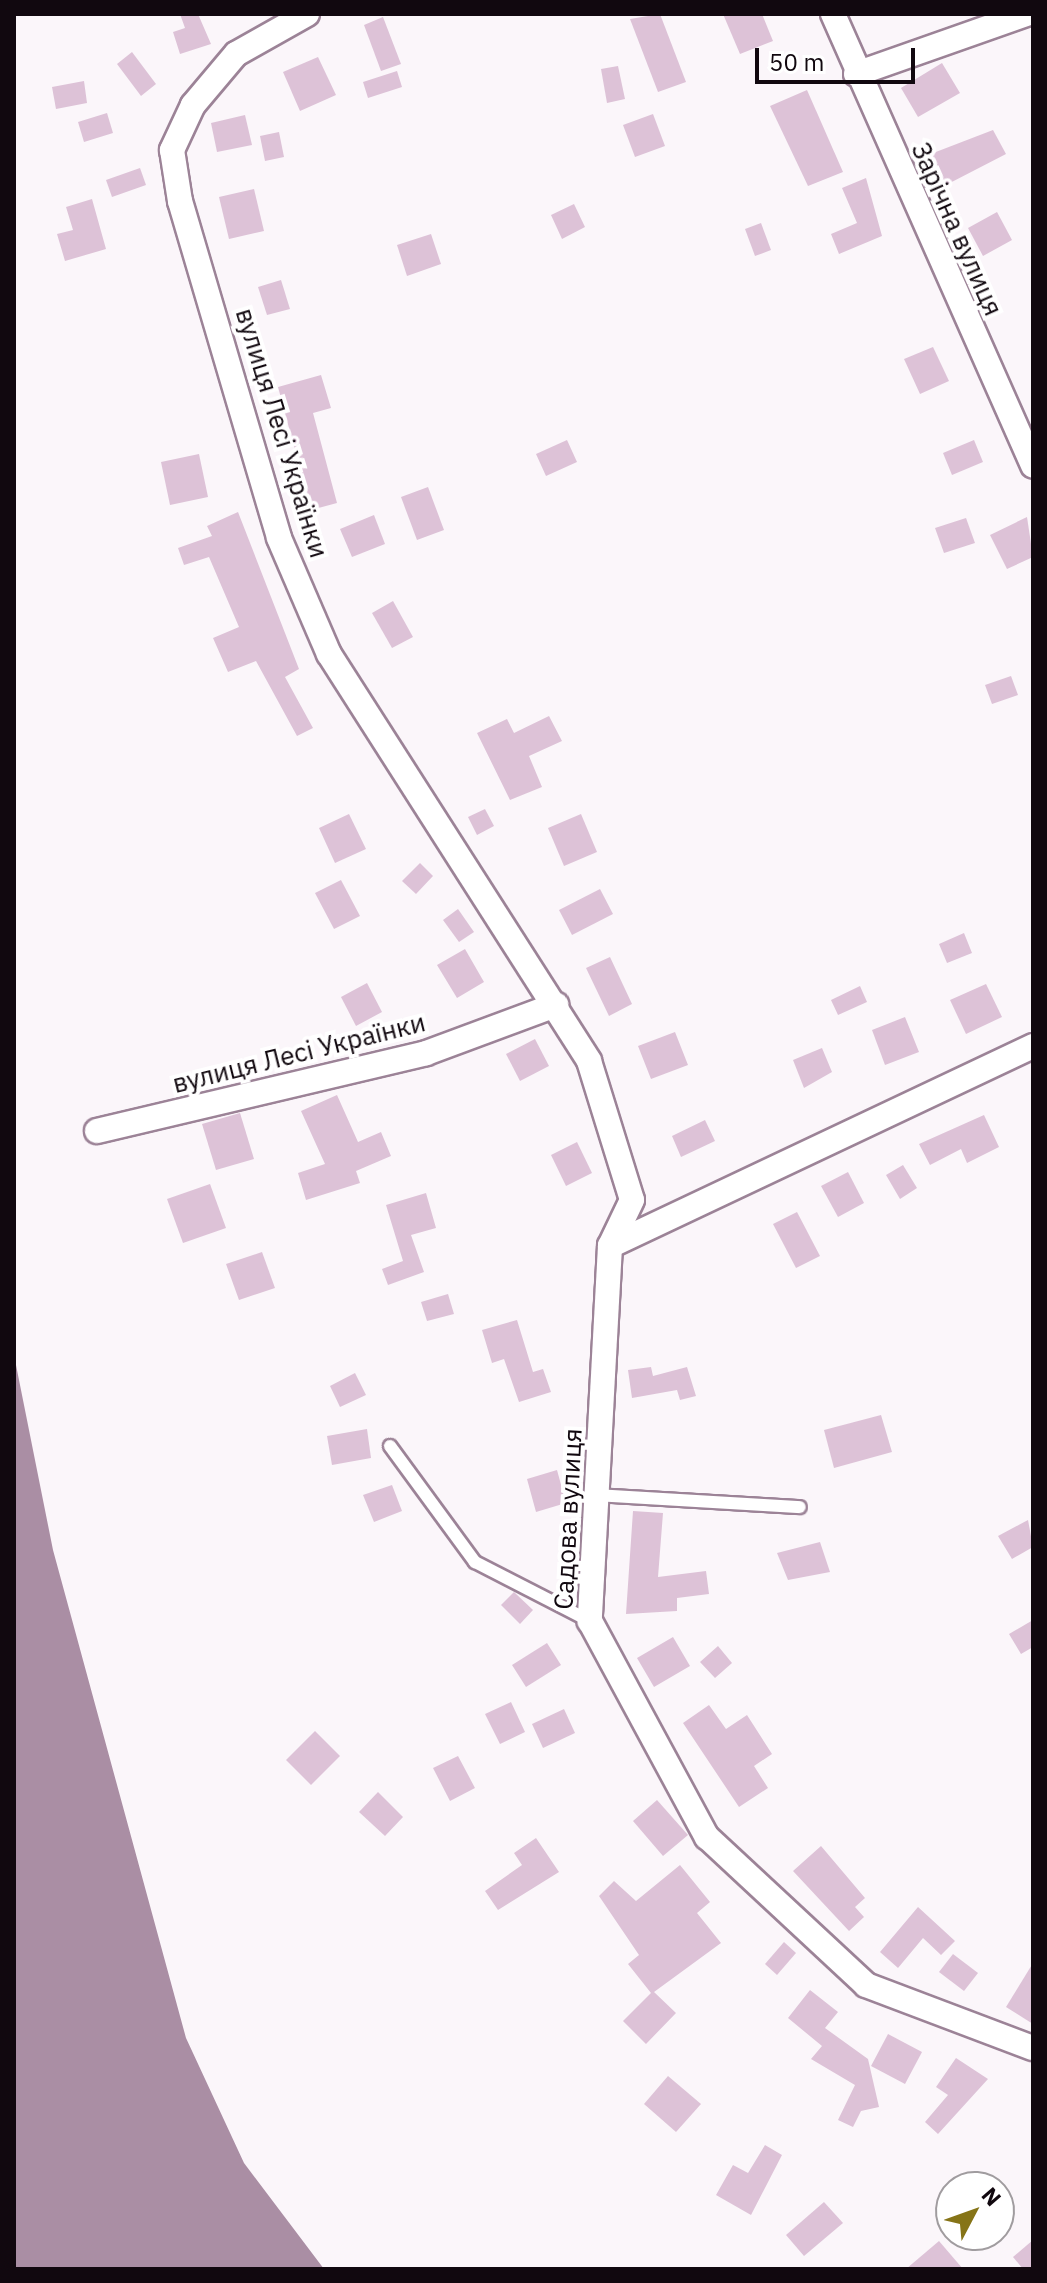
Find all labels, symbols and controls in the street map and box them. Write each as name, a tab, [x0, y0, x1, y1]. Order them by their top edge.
scale bar	[759, 32, 919, 82]
text: 50 m	[769, 46, 824, 78]
street label: Зарічна вулиця	[905, 137, 1009, 321]
street label: вулиця Лесі Українки	[229, 304, 335, 562]
street label: вулиця Лесі Українки	[169, 1006, 429, 1100]
street label: Садова вулиця	[548, 1428, 588, 1610]
north arrow	[935, 2171, 1015, 2251]
text: N	[976, 2181, 1008, 2212]

